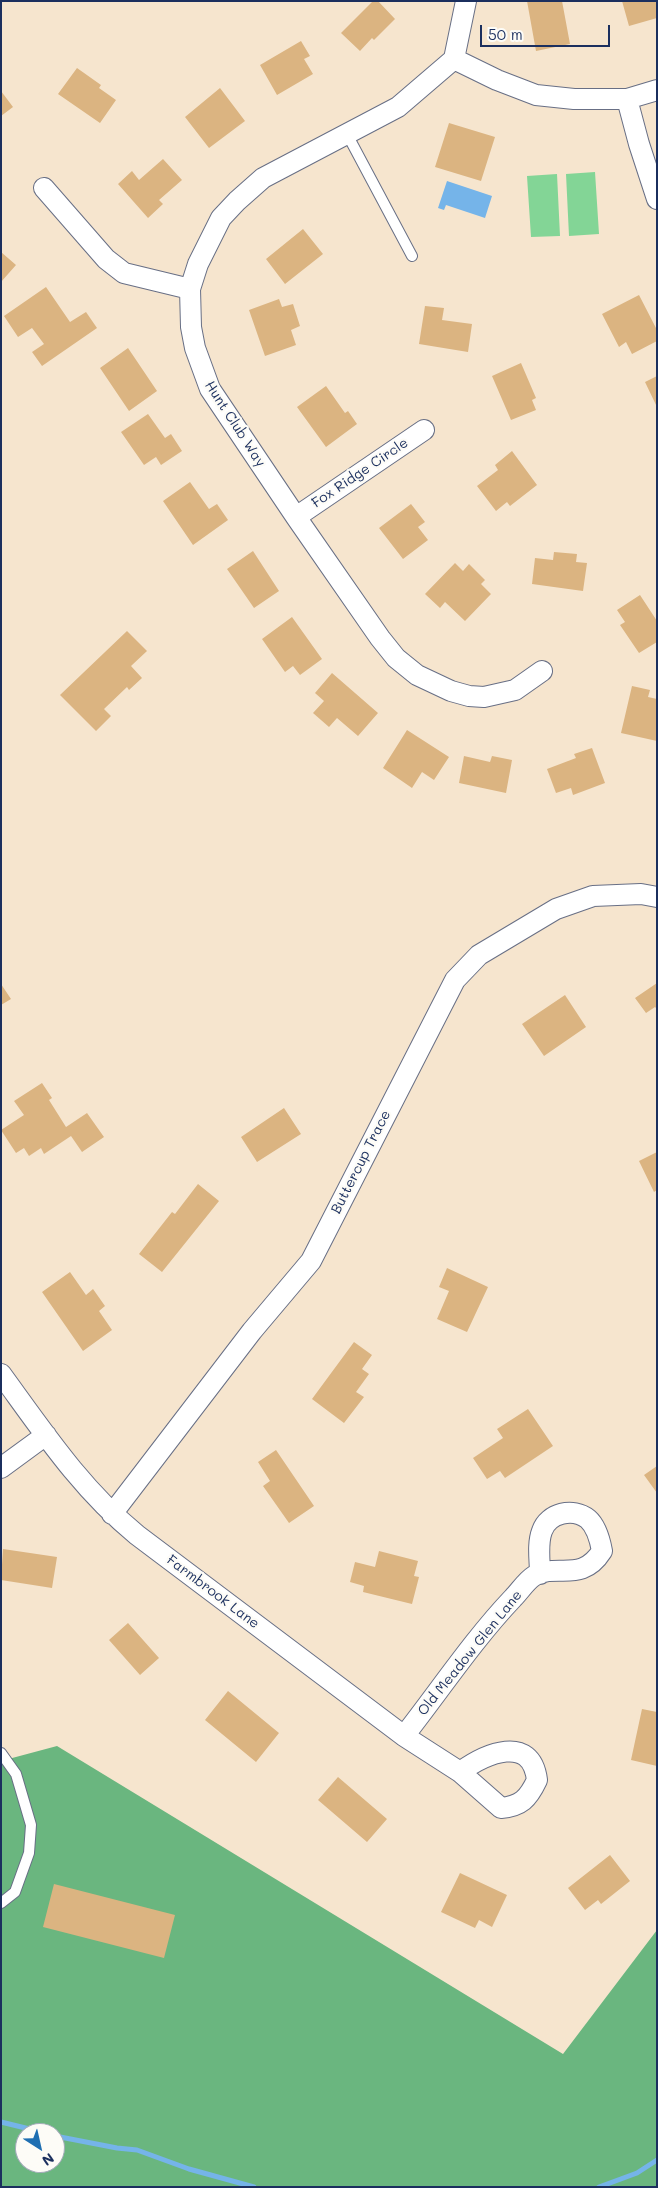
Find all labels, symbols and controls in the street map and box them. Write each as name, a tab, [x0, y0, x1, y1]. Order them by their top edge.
scale bar	[483, 15, 613, 47]
text: 50 m	[488, 24, 523, 44]
street label: Hunt Club Way	[201, 378, 269, 470]
street label: Fox Ridge Circle	[309, 434, 411, 512]
street label: Buttercup Trace	[328, 1107, 394, 1217]
street label: Farmbrook Lane	[163, 1552, 263, 1632]
street label: Old Meadow Glen Lane	[414, 1587, 526, 1719]
north arrow	[15, 2123, 65, 2173]
text: N	[39, 2149, 58, 2171]

